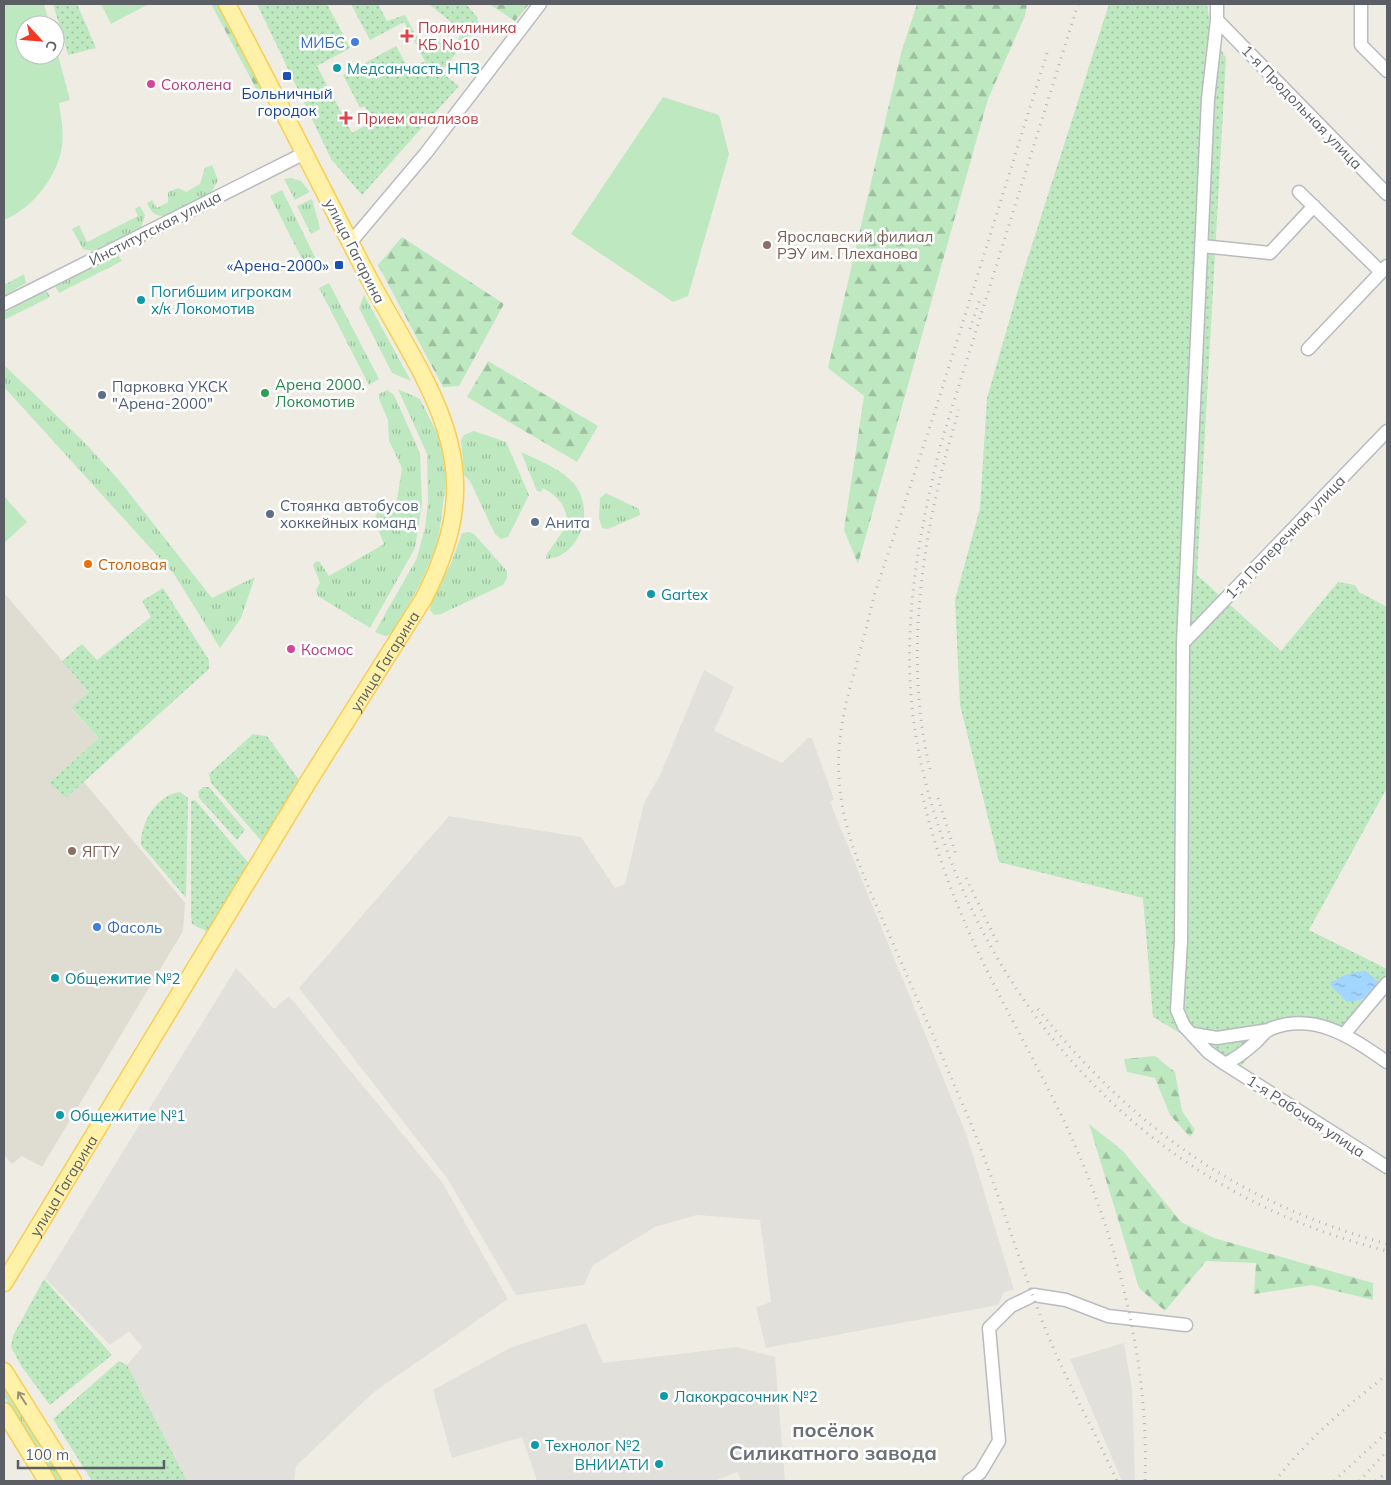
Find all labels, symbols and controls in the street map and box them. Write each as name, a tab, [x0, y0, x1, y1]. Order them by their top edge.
north arrow	[15, 15, 65, 65]
place label: Поликлиника КБ No10	[418, 18, 517, 54]
marker: Поликлиника КБ No10	[400, 29, 414, 43]
place label: МИБС	[301, 33, 345, 52]
marker: МИБС	[349, 36, 361, 48]
text: С	[41, 37, 62, 54]
street label: 1-я Продольная улица	[1238, 41, 1366, 173]
place label: Медсанчасть НПЗ	[347, 59, 480, 78]
marker: Медсанчасть НПЗ	[331, 62, 343, 74]
marker: Больничный городок	[281, 70, 293, 82]
place label: Соколена	[161, 75, 232, 94]
marker: Соколена	[145, 78, 157, 90]
place label: Больничный городок	[241, 84, 333, 120]
place label: Прием анализов	[357, 109, 479, 128]
marker: Прием анализов	[339, 111, 353, 125]
street label: Институтская улица	[86, 186, 224, 270]
street label: улица Гагарина	[320, 195, 390, 307]
place label: Ярославский филиал РЭУ им. Плеханова	[777, 227, 933, 263]
marker: Ярославский филиал РЭУ им. Плеханова	[761, 239, 773, 251]
place label: «Арена-2000»	[227, 256, 329, 275]
marker: «Арена-2000»	[333, 259, 345, 271]
place label: Погибшим игрокам х/к Локомотив	[151, 282, 292, 318]
marker: Погибшим игрокам х/к Локомотив	[135, 294, 147, 306]
place label: Арена 2000. Локомотив	[275, 375, 365, 411]
place label: Парковка УКСК "Арена-2000"	[112, 377, 228, 413]
marker: Арена 2000. Локомотив	[259, 387, 271, 399]
marker: Парковка УКСК "Арена-2000"	[96, 389, 108, 401]
street label: 1-я Поперечная улица	[1221, 471, 1349, 603]
place label: Стоянка автобусов хоккейных команд	[280, 496, 419, 532]
marker: Стоянка автобусов хоккейных команд	[264, 508, 276, 520]
place label: Анита	[545, 513, 590, 532]
marker: Анита	[529, 516, 541, 528]
place label: Столовая	[98, 555, 167, 574]
marker: Столовая	[82, 558, 94, 570]
place label: Gartex	[661, 585, 708, 604]
marker: Gartex	[645, 588, 657, 600]
street label: улица Гагарина	[345, 607, 423, 715]
place label: Космос	[301, 640, 353, 659]
marker: Космос	[285, 643, 297, 655]
place label: ЯГТУ	[82, 842, 120, 861]
marker: ЯГТУ	[66, 845, 78, 857]
place label: Фасоль	[107, 918, 162, 937]
marker: Фасоль	[91, 921, 103, 933]
place label: Общежитие №2	[65, 969, 181, 988]
marker: Общежитие №2	[49, 972, 61, 984]
street label: 1-я Рабочая улица	[1243, 1071, 1369, 1161]
place label: Общежитие №1	[70, 1106, 186, 1125]
marker: Общежитие №1	[54, 1109, 66, 1121]
street label: улица Гагарина	[25, 1131, 101, 1240]
place label: Лакокрасочник №2	[674, 1387, 818, 1406]
marker: Лакокрасочник №2	[658, 1390, 670, 1402]
one-way arrow	[17, 1392, 27, 1406]
district label: посёлок Силикатного завода	[729, 1417, 937, 1465]
place label: Технолог №2	[545, 1436, 640, 1455]
scale bar	[18, 1438, 164, 1470]
marker: Технолог №2	[529, 1439, 541, 1451]
text: 100 m	[25, 1445, 69, 1464]
place label: ВНИИАТИ	[575, 1455, 649, 1474]
marker: ВНИИАТИ	[653, 1458, 665, 1470]

